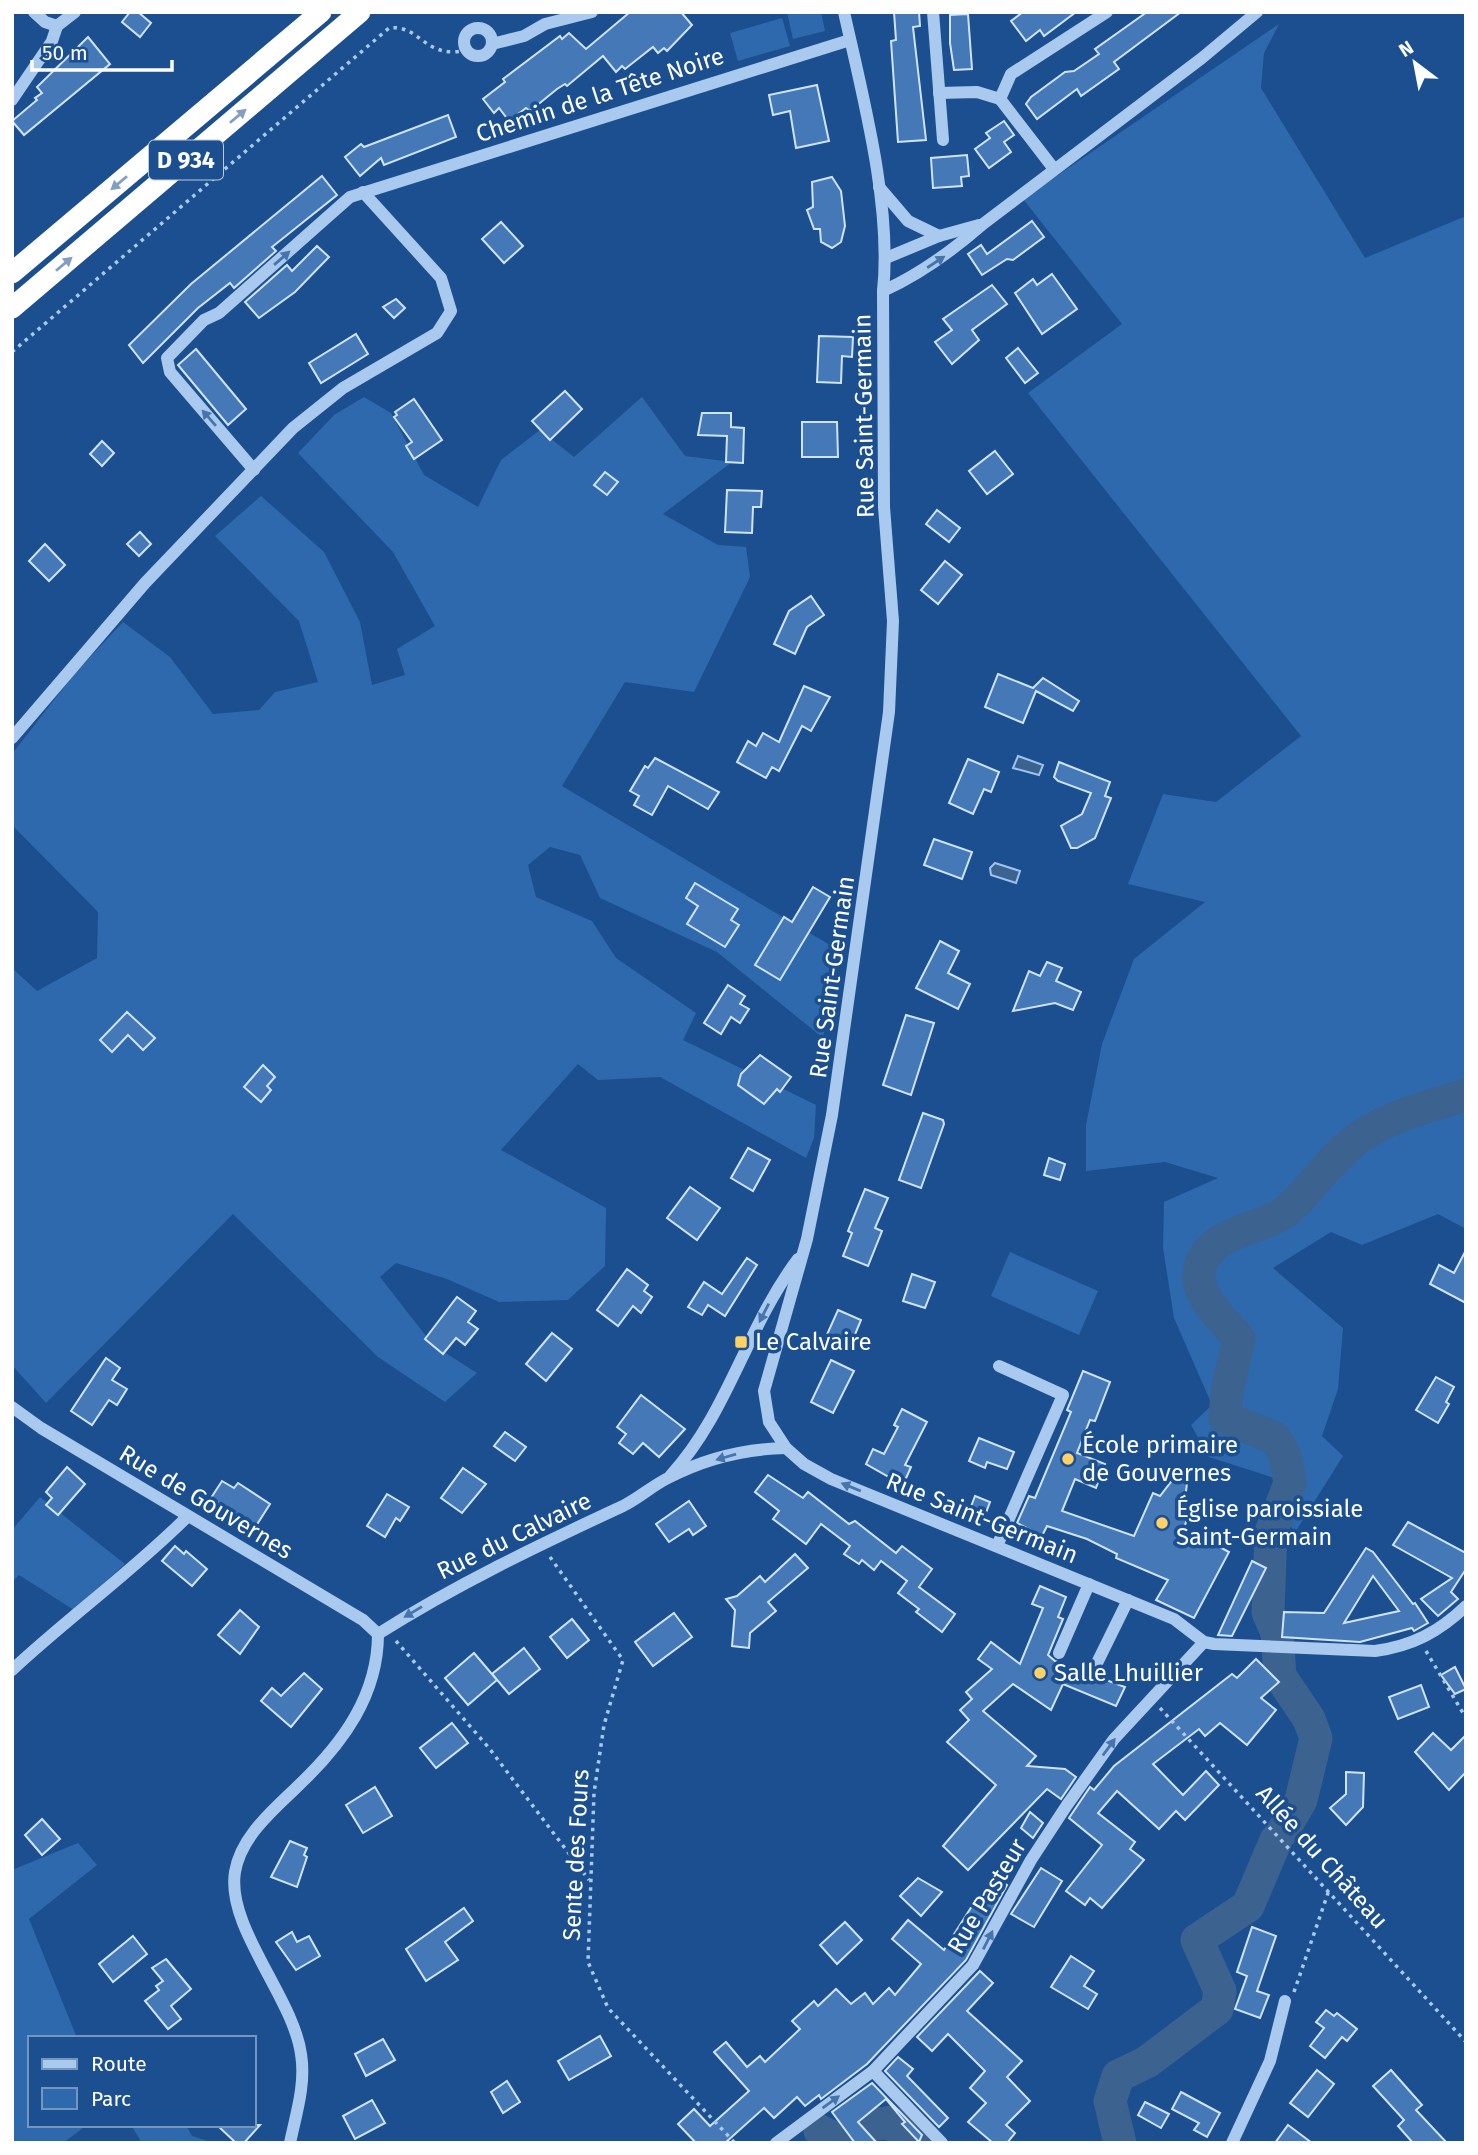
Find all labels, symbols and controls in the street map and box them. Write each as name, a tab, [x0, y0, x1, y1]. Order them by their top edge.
scale bar	[32, 28, 172, 72]
north arrow	[1380, 28, 1450, 98]
text: N	[1395, 36, 1418, 62]
text: 50 m	[42, 40, 88, 66]
street label: Chemin de la Tête Noire	[473, 42, 727, 148]
one-way arrow	[229, 109, 246, 124]
road number: D 934	[149, 140, 223, 180]
one-way arrow	[111, 175, 128, 190]
one-way arrow	[273, 250, 291, 266]
one-way arrow	[926, 256, 945, 269]
one-way arrow	[56, 257, 73, 272]
street label: Rue Saint-Germain	[848, 314, 880, 518]
one-way arrow	[201, 409, 217, 427]
street label: Rue Saint-Germain	[804, 874, 860, 1080]
one-way arrow	[759, 1303, 770, 1323]
place label: Le Calvaire	[755, 1328, 871, 1356]
marker: Le Calvaire	[733, 1334, 749, 1350]
place label: École primaire de Gouvernes	[1082, 1430, 1238, 1487]
street label: Rue de Gouvernes	[114, 1439, 298, 1565]
marker: École primaire de Gouvernes	[1060, 1451, 1076, 1467]
one-way arrow	[714, 1452, 736, 1463]
street label: Rue Saint-Germain	[882, 1467, 1082, 1569]
one-way arrow	[840, 1481, 861, 1492]
street label: Rue du Calvaire	[432, 1487, 596, 1585]
place label: Église paroissiale Saint-Germain	[1176, 1494, 1363, 1551]
marker: Église paroissiale Saint-Germain	[1154, 1515, 1170, 1531]
one-way arrow	[403, 1605, 422, 1618]
place label: Salle Lhuillier	[1054, 1659, 1204, 1687]
marker: Salle Lhuillier	[1032, 1665, 1048, 1681]
one-way arrow	[1101, 1738, 1115, 1756]
street label: Sente des Fours	[558, 1768, 594, 1942]
street label: Allée du Château	[1250, 1779, 1394, 1935]
street label: Rue Pasteur	[942, 1833, 1033, 1959]
one-way arrow	[983, 1930, 994, 1950]
legend	[28, 2036, 256, 2127]
text: Route	[91, 2051, 147, 2077]
text: Parc	[91, 2086, 131, 2112]
one-way arrow	[822, 2095, 840, 2109]

